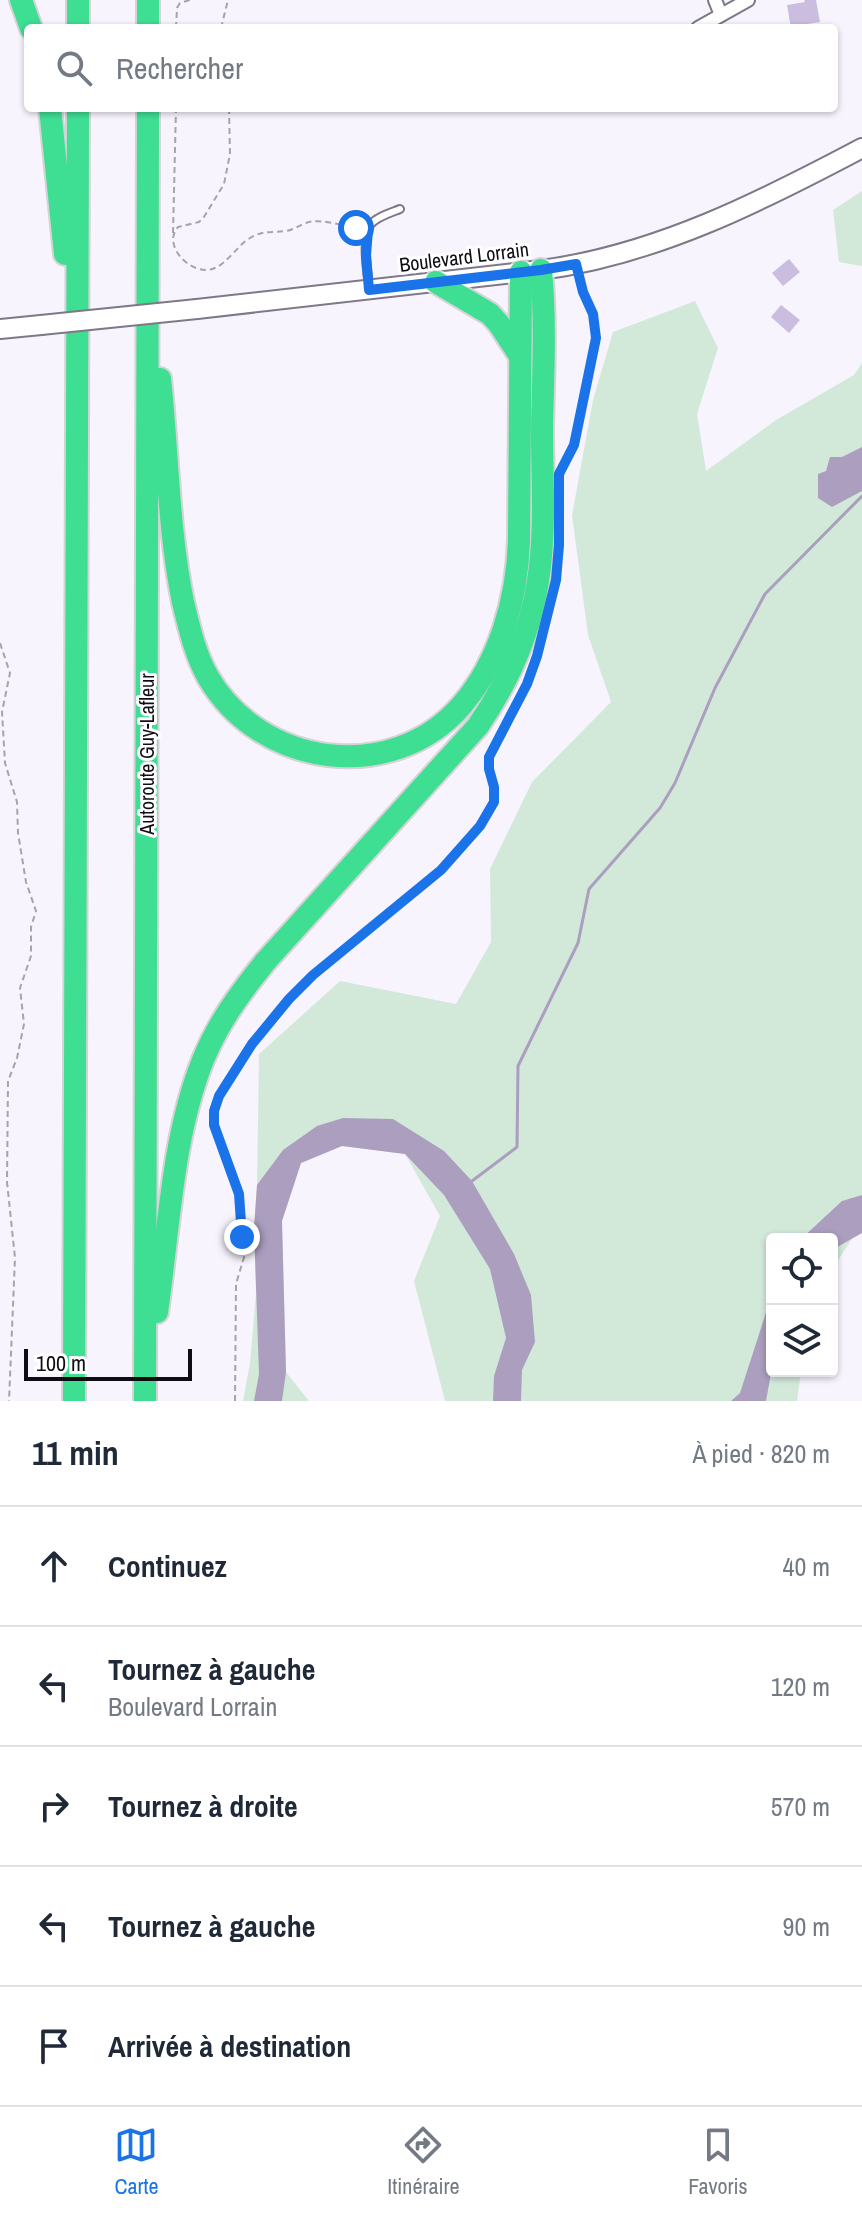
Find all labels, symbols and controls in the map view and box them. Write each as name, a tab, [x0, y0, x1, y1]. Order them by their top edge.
search box	[24, 24, 838, 112]
icon: search	[52, 46, 96, 90]
text: Rechercher	[116, 48, 243, 88]
route start	[338, 210, 374, 246]
street label: Boulevard Lorrain	[398, 235, 530, 278]
street label: Autoroute Guy-Lafleur	[133, 673, 160, 836]
route end	[224, 1219, 260, 1255]
map controls	[766, 1233, 838, 1377]
button: locate	[766, 1233, 838, 1305]
button: layers	[766, 1305, 838, 1377]
scale bar	[24, 1345, 192, 1381]
text: 100 m	[36, 1348, 86, 1378]
text: 11 min	[32, 1430, 119, 1476]
text: À pied · 820 m	[692, 1436, 830, 1471]
icon: ahead	[32, 1544, 76, 1588]
text: Continuez	[108, 1546, 227, 1586]
text: 40 m	[783, 1549, 830, 1584]
text: Tournez à gauche	[108, 1649, 315, 1689]
icon: left	[32, 1664, 76, 1708]
text: 120 m	[771, 1669, 830, 1704]
text: Boulevard Lorrain	[108, 1689, 277, 1724]
icon: right	[32, 1784, 76, 1828]
text: Tournez à droite	[108, 1786, 298, 1826]
text: 570 m	[771, 1789, 830, 1824]
icon: left	[32, 1904, 76, 1948]
text: Tournez à gauche	[108, 1906, 315, 1946]
text: 90 m	[783, 1909, 830, 1944]
icon: arrive	[32, 2024, 76, 2068]
text: Arrivée à destination	[108, 2026, 351, 2066]
tab: Carte	[114, 2123, 159, 2201]
tab: Itinéraire	[387, 2123, 460, 2201]
tab: Favoris	[688, 2123, 748, 2201]

